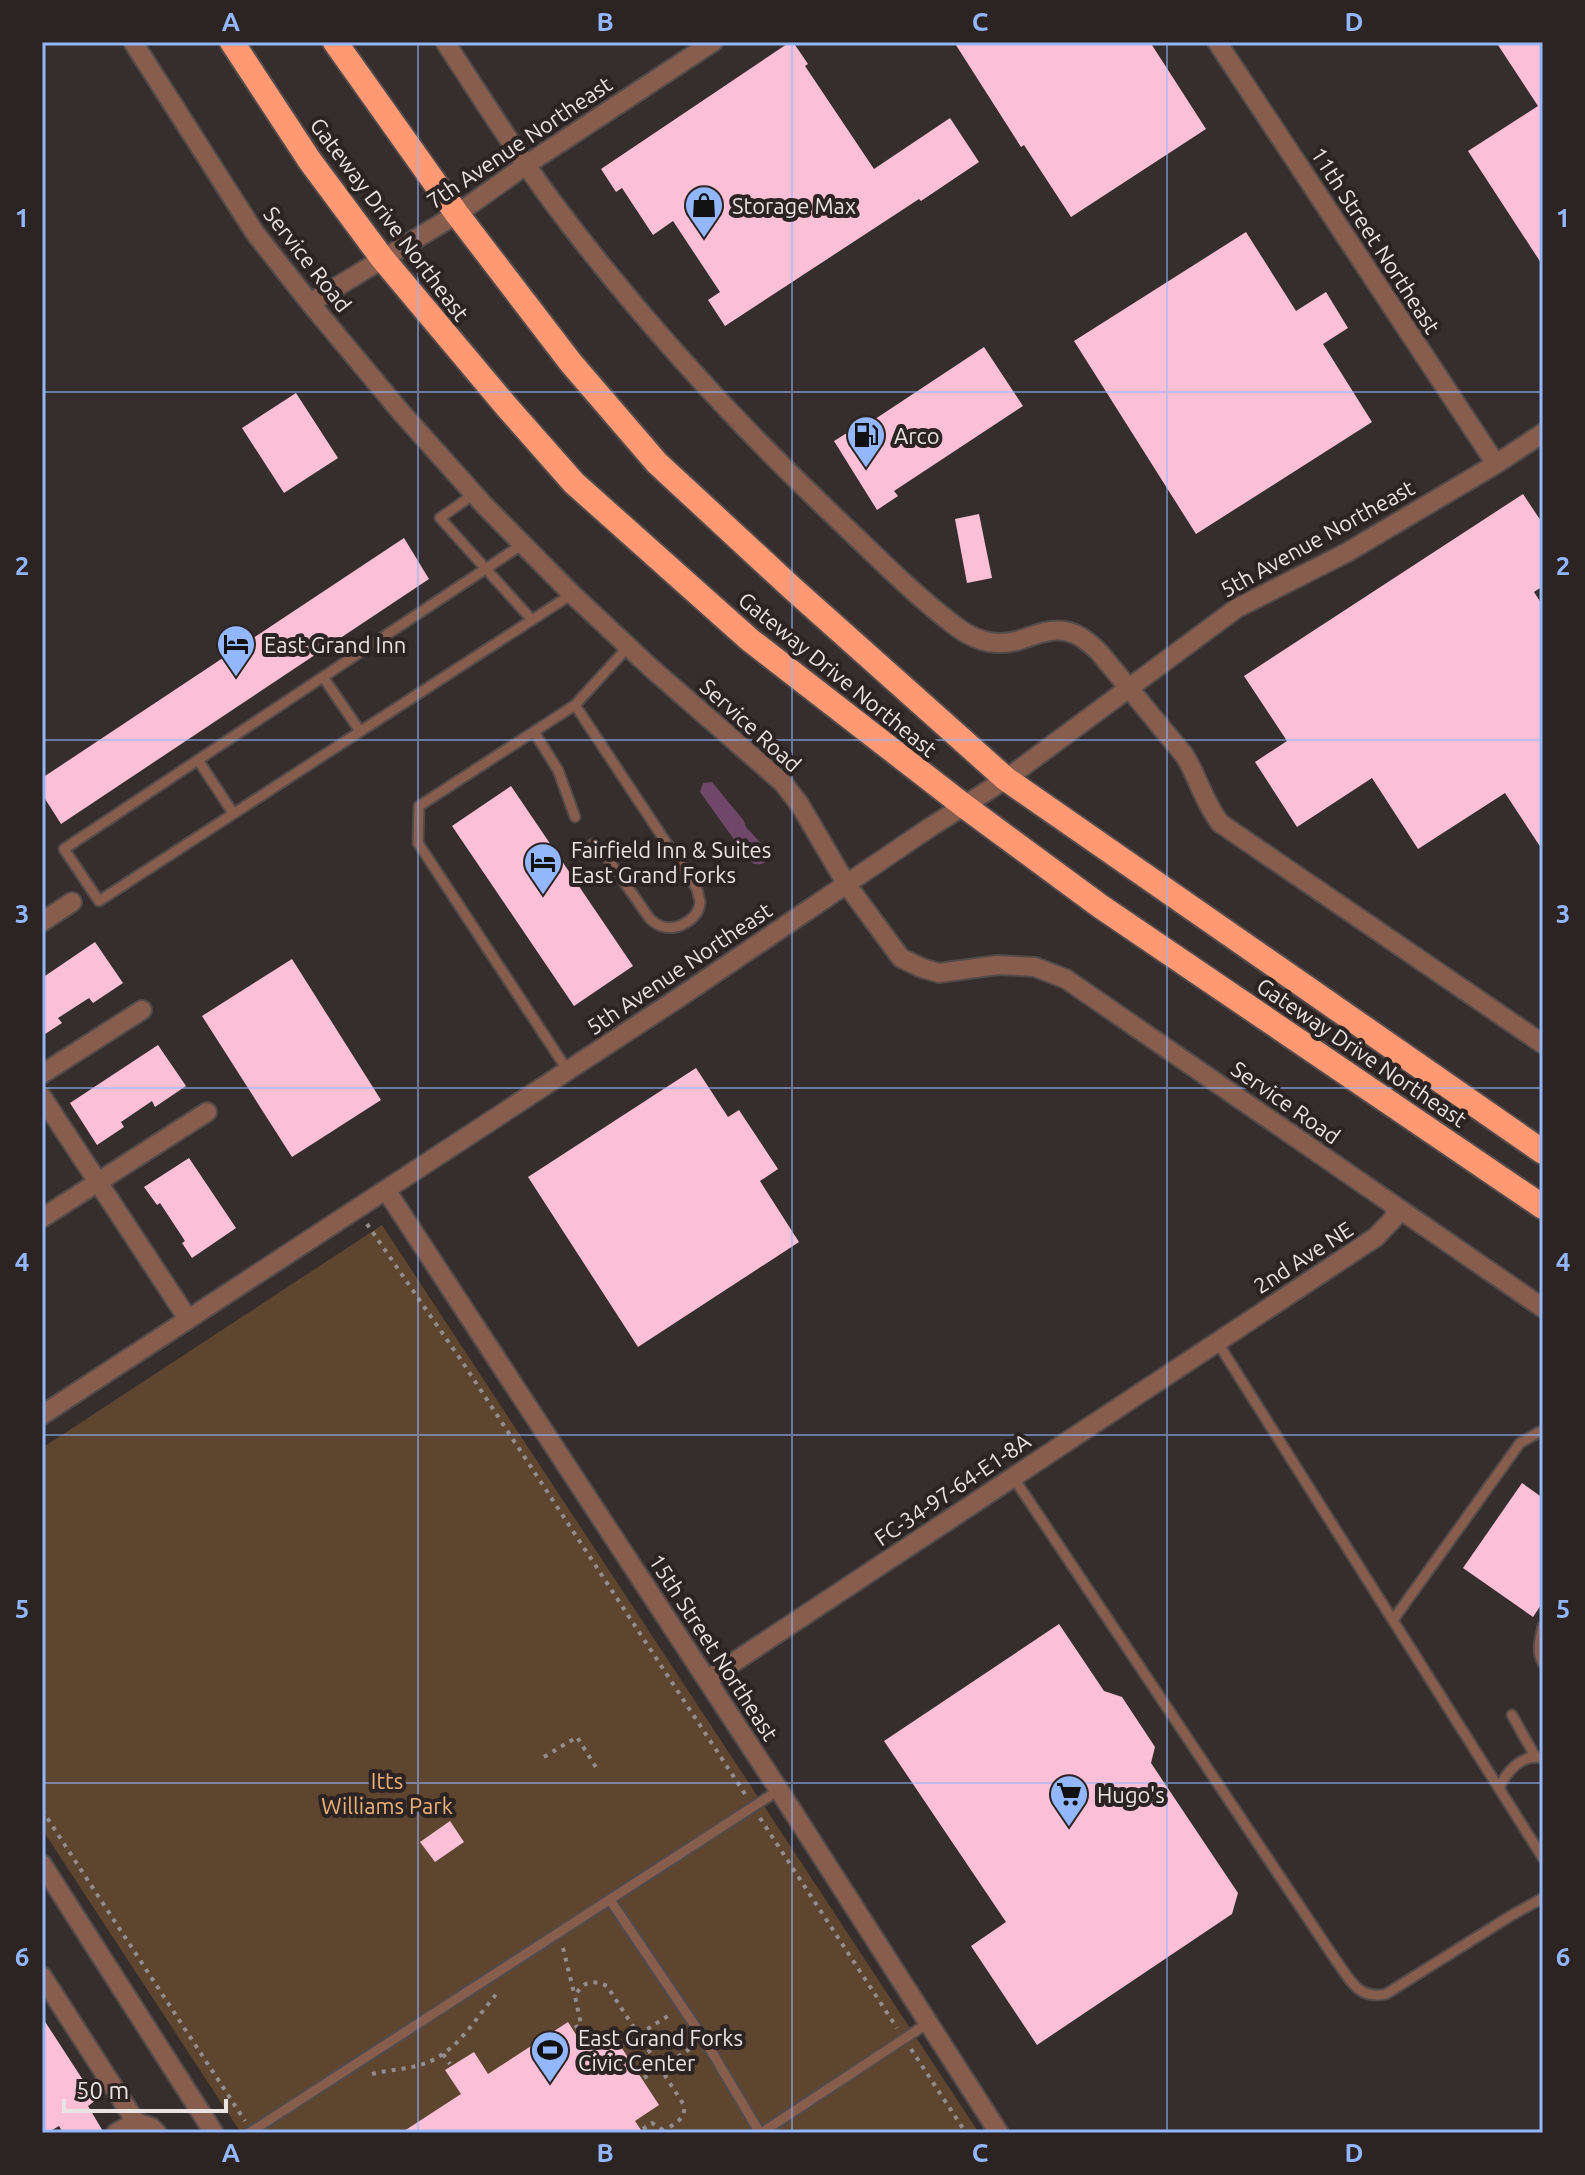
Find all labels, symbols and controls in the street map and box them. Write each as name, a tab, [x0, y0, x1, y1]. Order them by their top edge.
text: A	[222, 7, 241, 36]
text: B	[596, 7, 614, 36]
text: C	[972, 7, 989, 36]
text: D	[1345, 7, 1363, 36]
street label: 7th Avenue Northeast	[422, 71, 616, 213]
street label: Gateway Drive Northeast	[306, 113, 475, 326]
street label: 11th Street Northeast	[1306, 142, 1446, 338]
shop icon: Storage Max	[683, 184, 725, 239]
place label: Storage Max	[732, 193, 856, 218]
street label: Service Road	[259, 201, 357, 317]
text: 1	[15, 203, 29, 232]
text: 1	[1556, 203, 1570, 232]
fuel station icon: Arco	[845, 414, 887, 469]
place label: Arco	[894, 423, 940, 448]
street label: 5th Avenue Northeast	[1216, 474, 1419, 602]
text: 2	[15, 551, 29, 580]
text: 2	[1556, 551, 1570, 580]
street label: Gateway Drive Northeast	[734, 586, 942, 762]
hotel icon: East Grand Inn	[215, 623, 257, 678]
place label: East Grand Inn	[264, 632, 406, 657]
street label: Service Road	[696, 673, 806, 777]
place label: Fairfield Inn & Suites East Grand Forks	[571, 837, 771, 887]
hotel icon: Fairfield Inn & Suites East Grand Forks	[522, 841, 564, 896]
street label: 5th Avenue Northeast	[582, 897, 776, 1039]
text: 3	[15, 899, 29, 928]
text: 3	[1556, 899, 1570, 928]
street label: Gateway Drive Northeast	[1252, 972, 1472, 1132]
street label: Service Road	[1227, 1055, 1345, 1149]
street label: 2nd Ave NE	[1249, 1216, 1357, 1298]
text: 4	[15, 1247, 29, 1276]
text: 4	[1556, 1247, 1570, 1276]
street label: FC-34-97-64-E1-8A	[869, 1427, 1035, 1550]
street label: 15th Street Northeast	[644, 1549, 784, 1745]
text: 5	[15, 1594, 29, 1623]
text: 5	[1556, 1594, 1570, 1623]
park label: Itts Williams Park	[321, 1768, 453, 1818]
supermarket icon: Hugo's	[1048, 1773, 1090, 1828]
place label: Hugo's	[1097, 1782, 1165, 1807]
text: 6	[15, 1942, 29, 1971]
text: 6	[1556, 1942, 1570, 1971]
place label: East Grand Forks Civic Center	[578, 2025, 743, 2075]
sports icon: East Grand Forks Civic Center	[529, 2029, 571, 2084]
scale bar	[64, 2063, 226, 2113]
text: 50 m	[76, 2077, 129, 2104]
text: A	[222, 2138, 241, 2167]
text: B	[596, 2138, 614, 2167]
text: C	[972, 2138, 989, 2167]
text: D	[1345, 2138, 1363, 2167]

